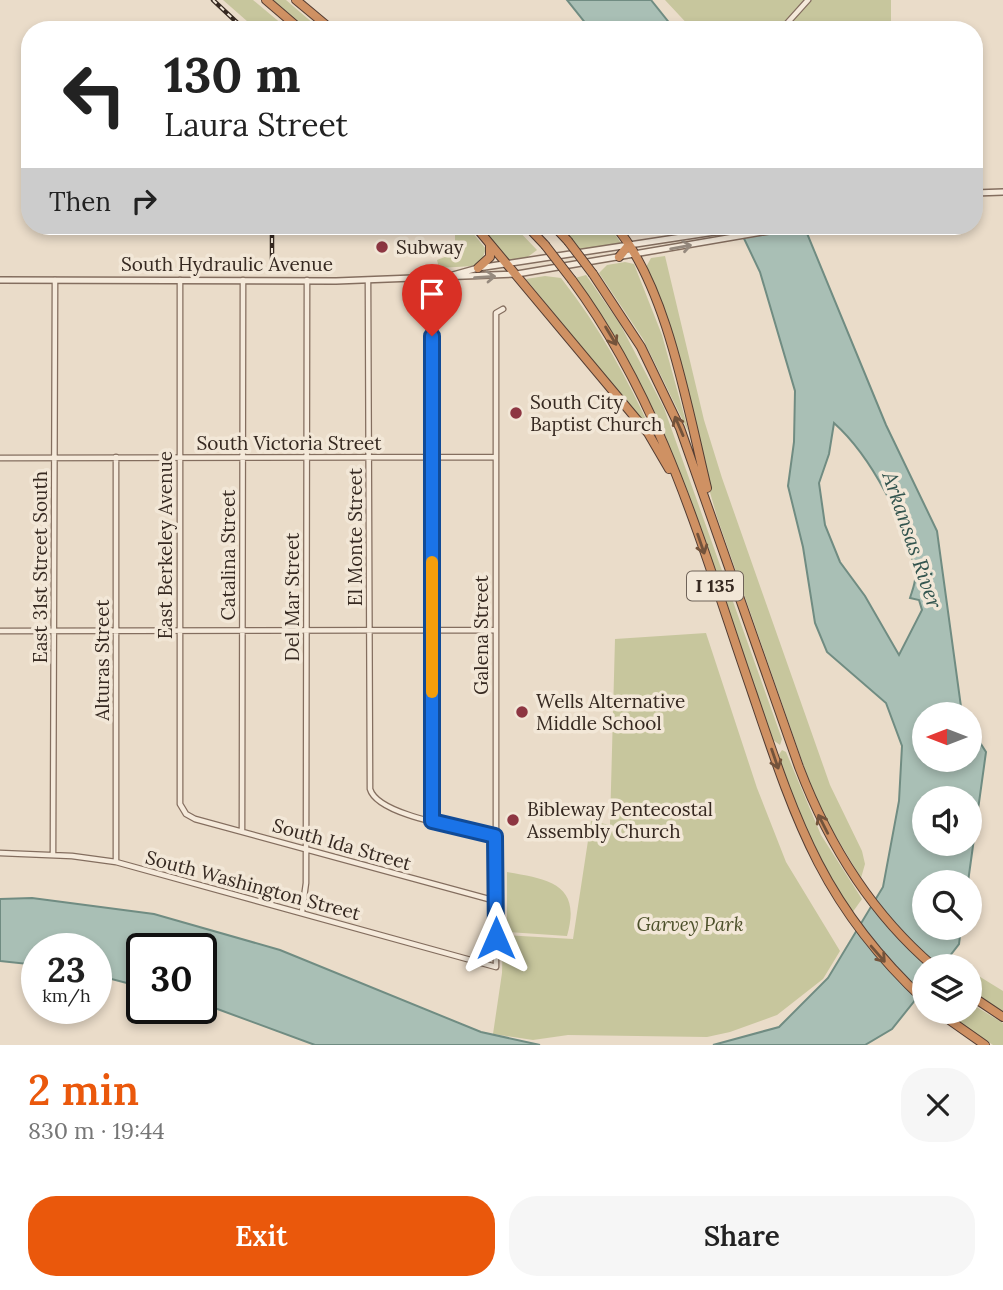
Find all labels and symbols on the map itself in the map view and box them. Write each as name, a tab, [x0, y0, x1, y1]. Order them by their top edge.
place label: Subway	[396, 235, 464, 259]
marker: Subway	[374, 239, 390, 255]
one-way arrow	[669, 240, 692, 253]
street label: South Hydraulic Avenue	[121, 252, 333, 276]
pin	[402, 264, 462, 336]
one-way arrow	[473, 270, 496, 283]
one-way arrow	[604, 325, 618, 345]
place label: South City Baptist Church	[530, 390, 662, 436]
marker: South City Baptist Church	[508, 405, 524, 421]
one-way arrow	[671, 415, 684, 437]
street label: South Victoria Street	[196, 431, 382, 455]
street label: East Berkeley Avenue	[153, 451, 177, 639]
street label: El Monte Street	[343, 467, 367, 606]
water label: Arkansas River	[876, 467, 949, 612]
street label: East 31st Street South	[28, 471, 52, 663]
street label: Catalina Street	[216, 489, 240, 620]
street label: Del Mar Street	[280, 532, 304, 661]
one-way arrow	[695, 533, 708, 555]
road number: I 135	[687, 572, 743, 600]
street label: Galena Street	[469, 574, 493, 695]
street label: Alturas Street	[90, 599, 114, 722]
place label: Wells Alternative Middle School	[536, 689, 685, 735]
north arrow	[912, 702, 982, 772]
marker: Wells Alternative Middle School	[514, 704, 530, 720]
one-way arrow	[769, 748, 782, 770]
place label: Bibleway Pentecostal Assembly Church	[526, 797, 713, 843]
marker: Bibleway Pentecostal Assembly Church	[505, 812, 521, 828]
street label: South Ida Street	[270, 813, 415, 875]
one-way arrow	[816, 814, 830, 835]
street label: South Washington Street	[143, 845, 364, 925]
position arrow	[459, 901, 533, 975]
park label: Garvey Park	[636, 912, 744, 936]
speed limit sign: 30	[126, 933, 217, 1024]
one-way arrow	[870, 945, 886, 963]

